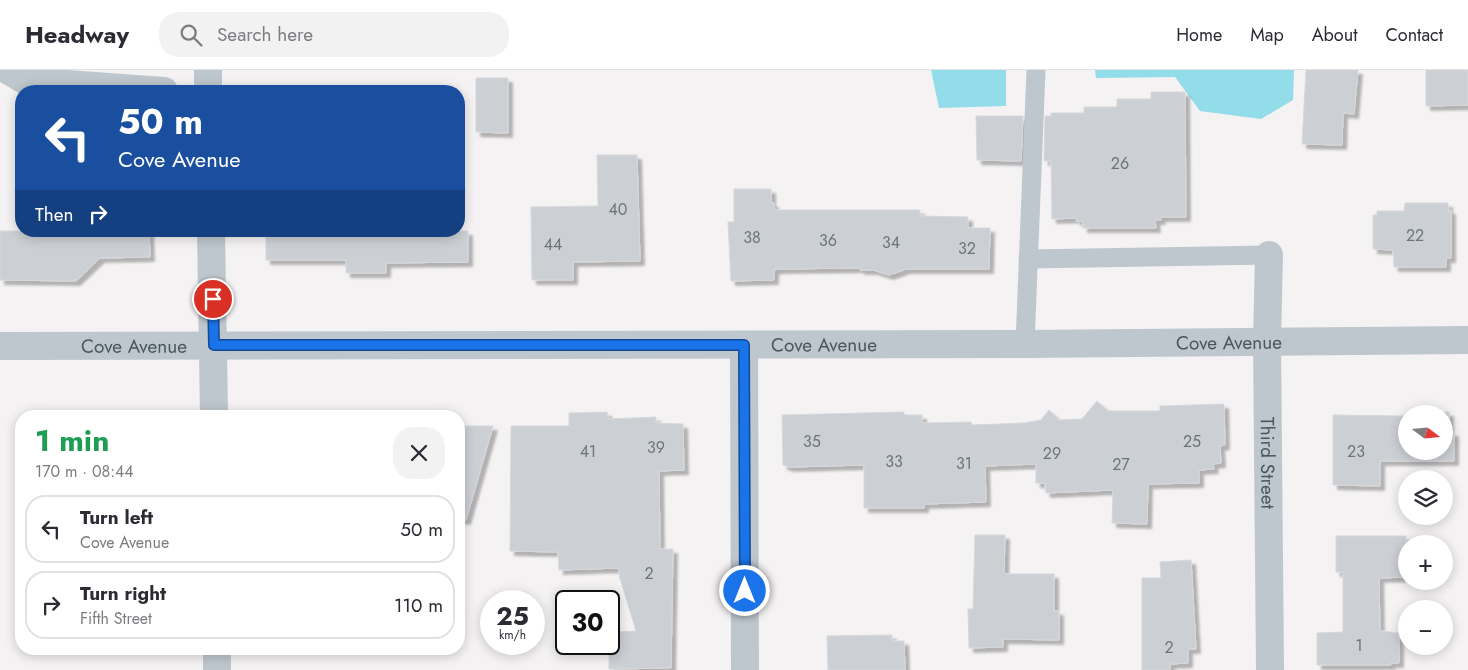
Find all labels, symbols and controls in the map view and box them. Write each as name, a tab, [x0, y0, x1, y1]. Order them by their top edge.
search box	[159, 12, 509, 57]
text: Headway	[25, 17, 129, 52]
icon: search	[177, 21, 205, 49]
text: Search here	[217, 21, 313, 48]
text: Home	[1176, 22, 1222, 48]
text: Map	[1250, 22, 1284, 48]
text: About	[1312, 22, 1357, 48]
text: Contact	[1385, 22, 1443, 48]
text: 50 m	[118, 97, 203, 147]
icon: left	[35, 105, 100, 170]
text: Cove Avenue	[118, 143, 241, 175]
house number: 26	[1111, 152, 1129, 175]
house number: 40	[609, 198, 627, 221]
icon: right	[84, 200, 112, 228]
text: Then	[35, 201, 74, 228]
house number: 22	[1406, 224, 1424, 247]
house number: 38	[743, 226, 761, 249]
house number: 36	[819, 229, 837, 252]
house number: 34	[882, 231, 900, 254]
house number: 44	[544, 233, 562, 256]
house number: 32	[958, 237, 976, 260]
pin	[192, 278, 234, 320]
icon: arrive	[199, 285, 227, 313]
street label: Cove Avenue	[1176, 329, 1282, 357]
street label: Cove Avenue	[771, 331, 877, 358]
street label: Cove Avenue	[81, 333, 187, 360]
north arrow	[1398, 405, 1452, 460]
map controls	[1398, 405, 1453, 655]
street label: Third Street	[1254, 417, 1282, 510]
text: 1 min	[35, 419, 109, 462]
button: close	[393, 427, 445, 479]
house number: 35	[803, 430, 821, 453]
house number: 25	[1183, 430, 1201, 453]
house number: 39	[647, 436, 665, 459]
house number: 41	[580, 440, 596, 463]
house number: 23	[1347, 440, 1365, 463]
house number: 29	[1043, 442, 1061, 465]
house number: 33	[885, 450, 903, 473]
house number: 31	[956, 452, 972, 475]
house number: 27	[1112, 453, 1130, 476]
text: 170 m · 08:44	[35, 460, 134, 483]
button: layers	[1398, 470, 1453, 525]
text: Turn left	[80, 504, 153, 531]
icon: left	[37, 515, 65, 543]
text: 50 m	[400, 516, 443, 543]
text: Cove Avenue	[80, 531, 169, 554]
button: +	[1398, 535, 1453, 590]
house number: 2	[644, 562, 654, 585]
position arrow	[718, 564, 770, 616]
text: Turn right	[80, 580, 166, 607]
speed limit sign: 30	[555, 590, 620, 655]
icon: right	[37, 591, 65, 619]
text: 110 m	[394, 592, 443, 619]
text: 25	[496, 598, 529, 634]
button: −	[1398, 600, 1453, 655]
text: Fifth Street	[80, 607, 152, 630]
text: km/h	[499, 626, 526, 644]
house number: 1	[1355, 634, 1363, 657]
house number: 2	[1164, 636, 1174, 659]

